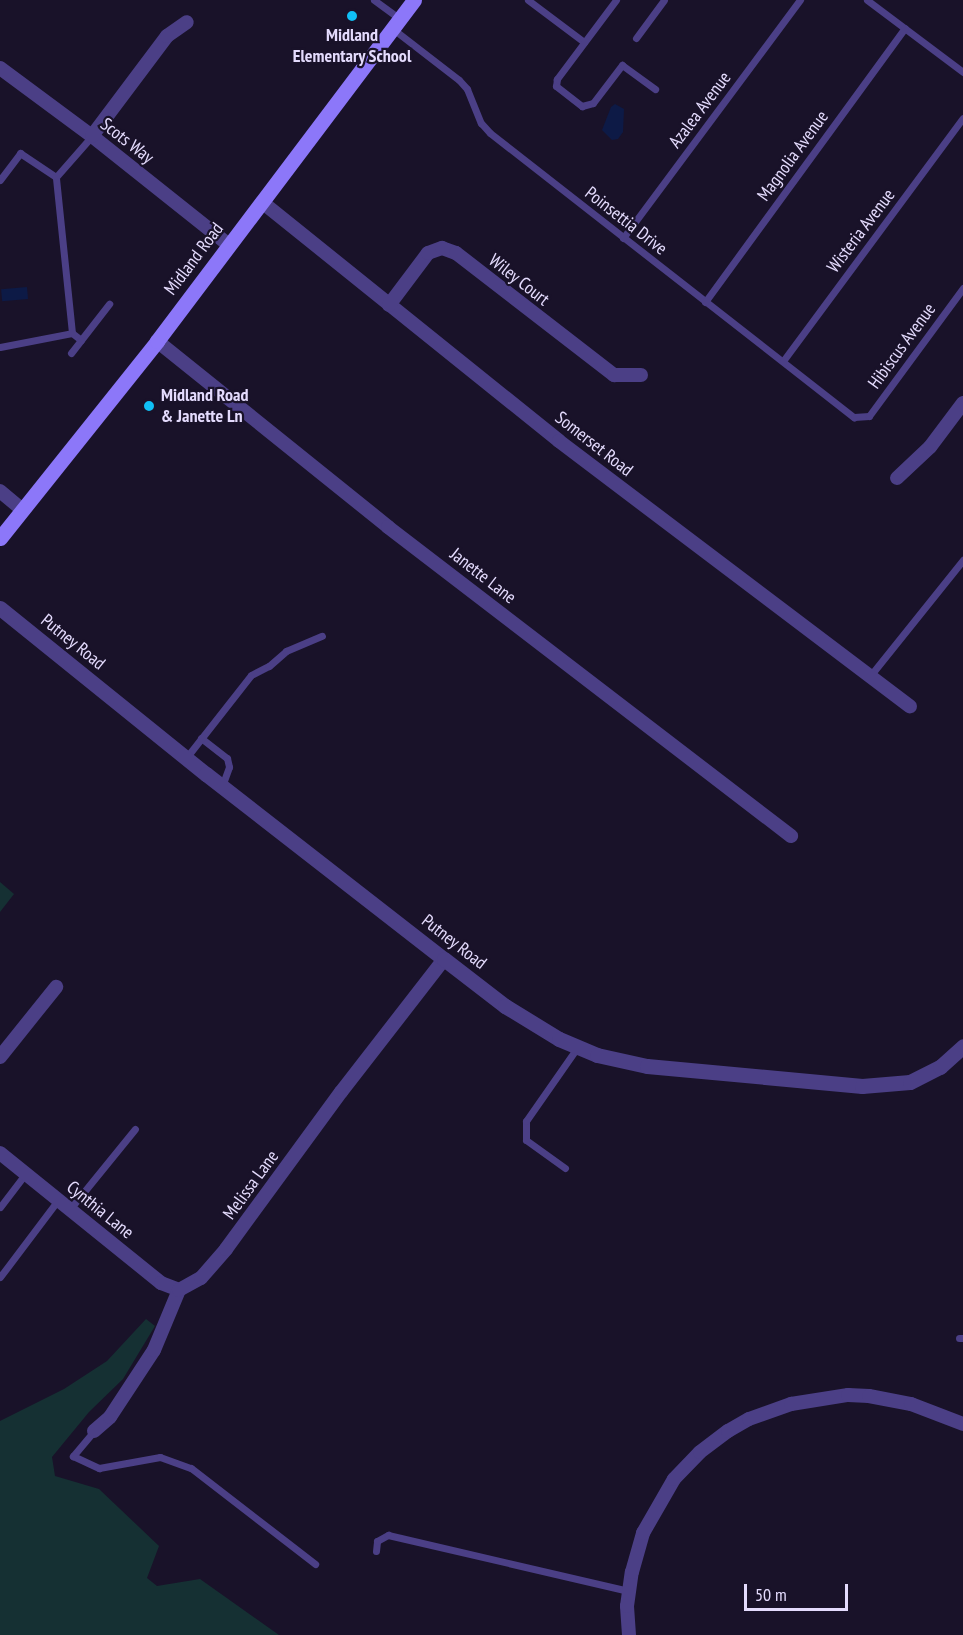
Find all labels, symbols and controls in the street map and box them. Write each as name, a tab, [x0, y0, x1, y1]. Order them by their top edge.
marker: Midland Elementary School	[345, 9, 359, 23]
place label: Midland Elementary School	[292, 25, 412, 68]
street label: Azalea Avenue	[664, 68, 736, 152]
street label: Magnolia Avenue	[753, 106, 833, 206]
street label: Scots Way	[96, 113, 158, 169]
street label: Poinsettia Drive	[581, 182, 671, 260]
street label: Wisteria Avenue	[822, 185, 900, 277]
street label: Midland Road	[160, 219, 228, 299]
street label: Wiley Court	[484, 249, 554, 311]
street label: Hibiscus Avenue	[864, 299, 940, 393]
place label: Midland Road & Janette Ln	[161, 385, 248, 428]
marker: Midland Road & Janette Ln	[142, 399, 156, 413]
street label: Somerset Road	[551, 407, 637, 481]
street label: Janette Lane	[446, 544, 520, 608]
street label: Putney Road	[36, 609, 110, 675]
street label: Putney Road	[417, 910, 491, 974]
street label: Melissa Lane	[219, 1146, 283, 1224]
street label: Cynthia Lane	[62, 1176, 138, 1244]
scale bar	[747, 1572, 850, 1610]
text: 50 m	[755, 1583, 787, 1606]

